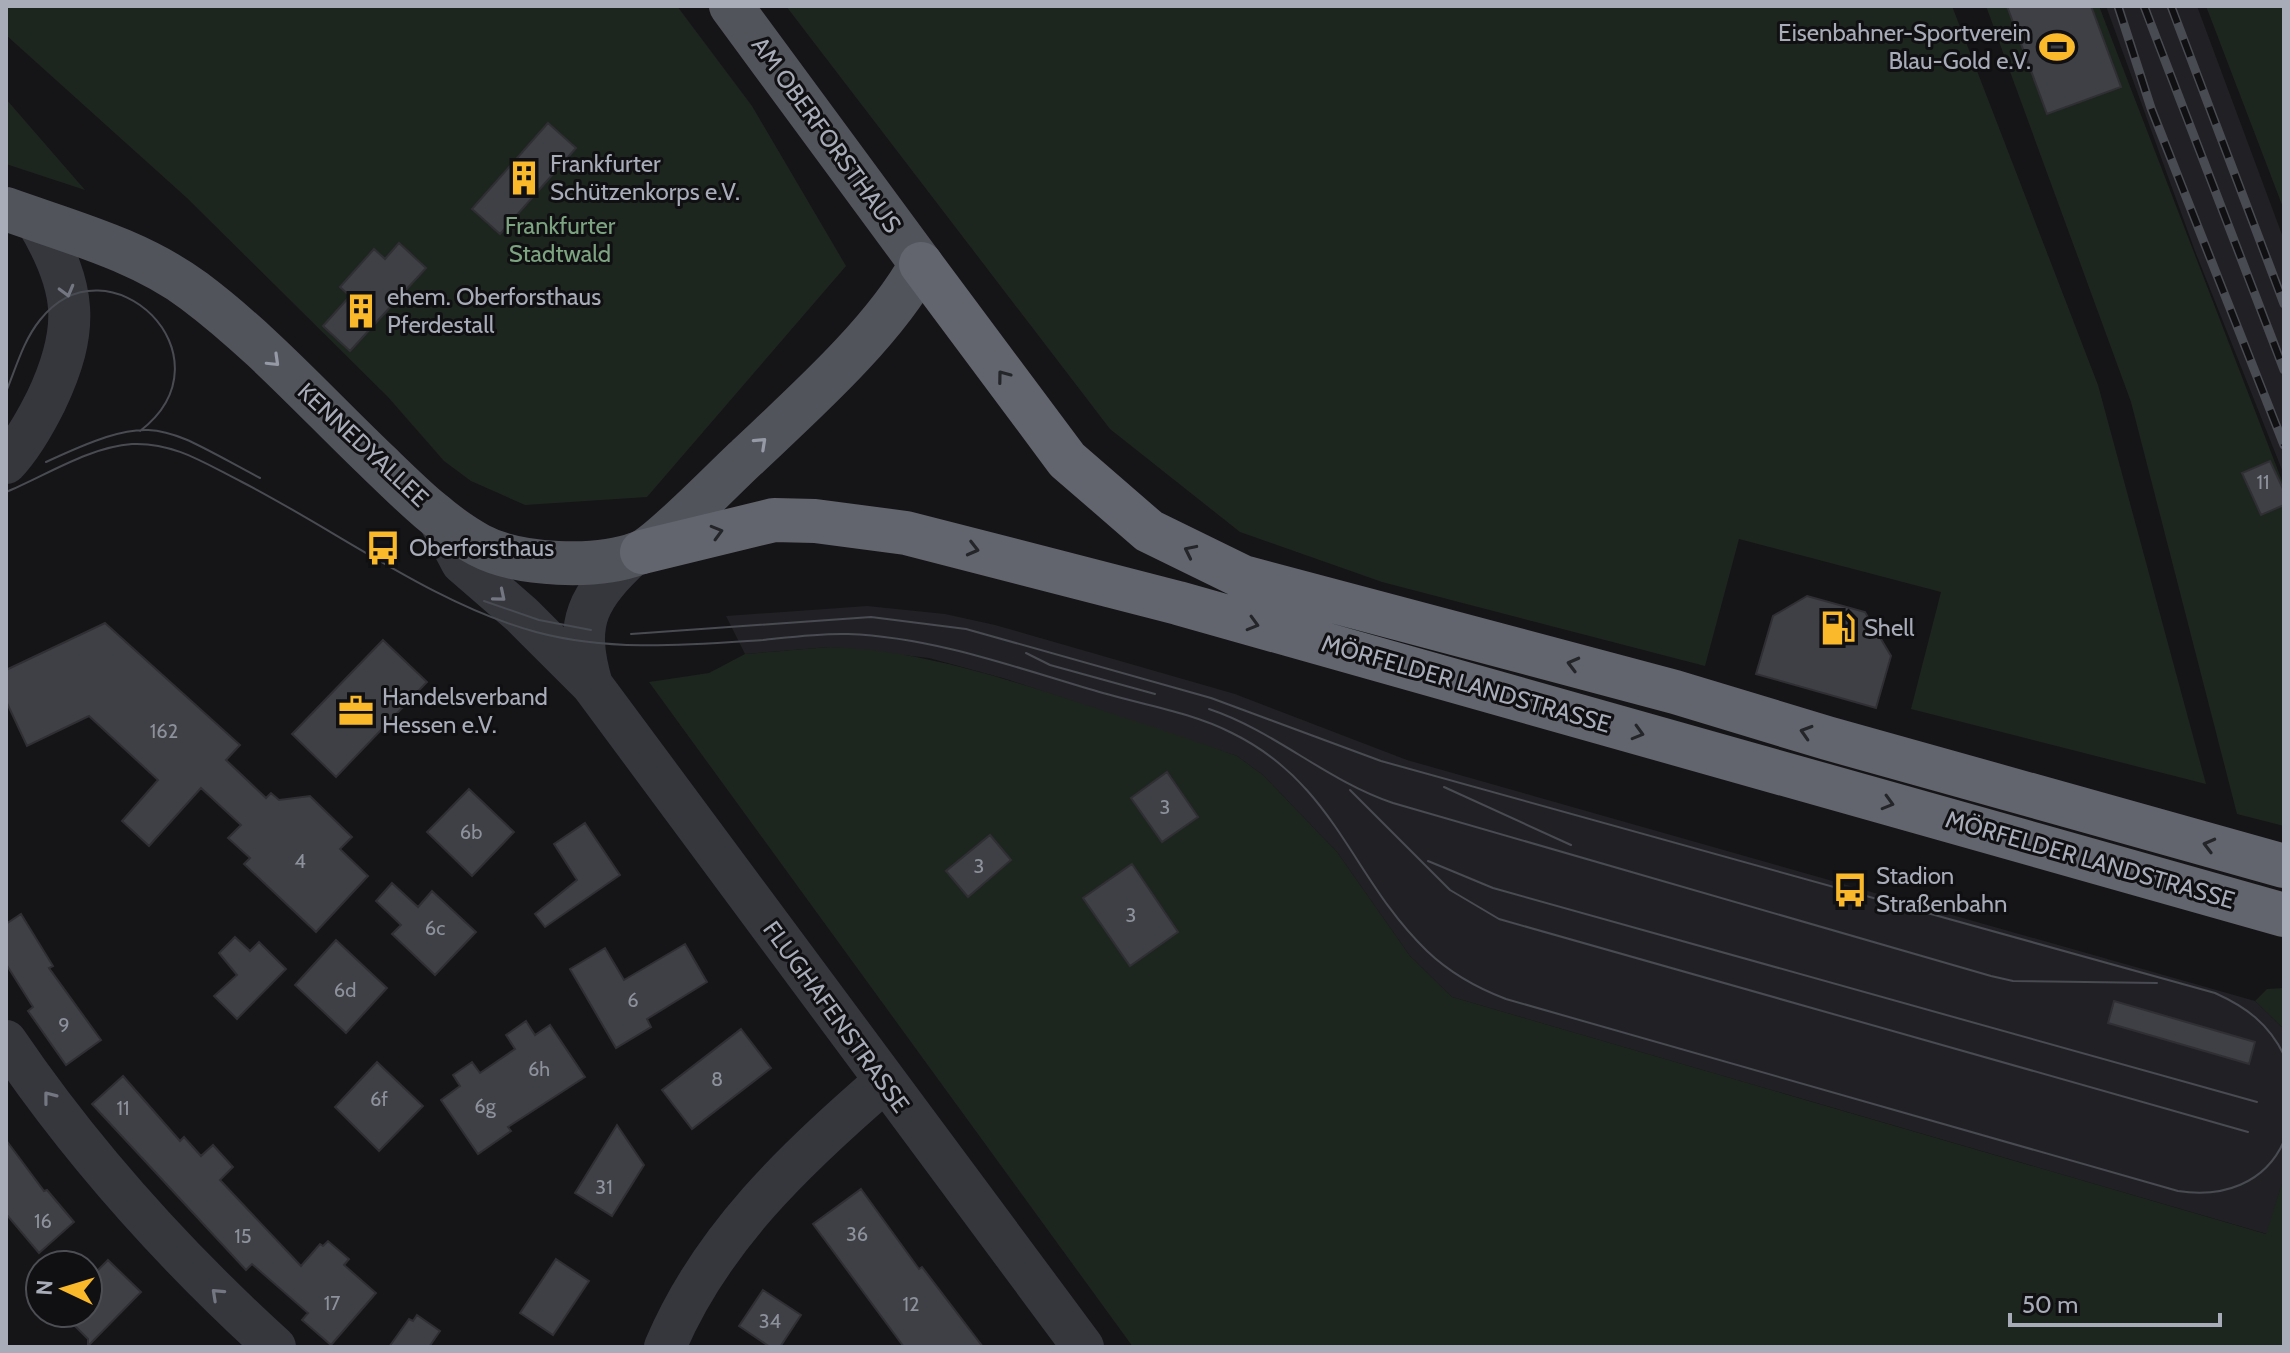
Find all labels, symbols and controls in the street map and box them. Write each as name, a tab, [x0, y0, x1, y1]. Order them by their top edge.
place label: Eisenbahner-Sportverein Blau-Gold e.V.	[1778, 18, 2031, 75]
sports icon: Eisenbahner-Sportverein Blau-Gold e.V.	[2038, 28, 2076, 66]
street label: AM OBERFORSTHAUS	[746, 31, 907, 238]
place label: Frankfurter Schützenkorps e.V.	[550, 149, 740, 206]
building icon: Frankfurter Schützenkorps e.V.	[505, 159, 543, 197]
park label: Frankfurter Stadtwald	[505, 211, 616, 268]
place label: ehem. Oberforsthaus Pferdestall	[387, 282, 601, 339]
one-way arrow	[58, 284, 75, 298]
building icon: ehem. Oberforsthaus Pferdestall	[342, 292, 380, 330]
one-way arrow	[265, 351, 279, 366]
one-way arrow	[999, 370, 1013, 384]
street label: KENNEDYALLEE	[292, 377, 435, 513]
one-way arrow	[752, 439, 767, 453]
house number: 11	[2256, 470, 2270, 494]
one-way arrow	[710, 525, 724, 541]
bus stop icon: Oberforsthaus	[364, 529, 402, 567]
place label: Oberforsthaus	[409, 533, 554, 562]
one-way arrow	[966, 540, 980, 557]
one-way arrow	[1184, 545, 1199, 561]
one-way arrow	[491, 586, 505, 601]
fuel station icon: Shell	[1819, 609, 1857, 647]
place label: Shell	[1864, 613, 1915, 642]
one-way arrow	[1245, 615, 1259, 631]
street label: MÖRFELDER LANDSTRASSE	[1318, 628, 1614, 739]
one-way arrow	[1566, 657, 1580, 674]
place label: Handelsverband Hessen e.V.	[382, 682, 548, 739]
office icon: Handelsverband Hessen e.V.	[337, 692, 375, 730]
house number: 162	[150, 719, 178, 743]
one-way arrow	[1630, 724, 1644, 740]
one-way arrow	[1800, 725, 1814, 741]
one-way arrow	[1880, 794, 1894, 810]
house number: 3	[1160, 795, 1170, 819]
street label: MÖRFELDER LANDSTRASSE	[1942, 804, 2238, 915]
house number: 6b	[460, 820, 482, 844]
one-way arrow	[2202, 837, 2216, 854]
house number: 4	[294, 849, 306, 873]
house number: 3	[974, 854, 984, 878]
place label: Stadion Straßenbahn	[1876, 861, 2007, 918]
bus stop icon: Stadion Straßenbahn	[1831, 871, 1869, 909]
house number: 3	[1126, 903, 1136, 927]
street label: FLUGHAFENSTRASSE	[757, 915, 916, 1118]
house number: 6c	[425, 916, 445, 940]
house number: 6d	[334, 978, 356, 1002]
house number: 6	[627, 988, 639, 1012]
house number: 9	[58, 1013, 70, 1037]
house number: 6h	[528, 1057, 550, 1081]
house number: 8	[711, 1067, 723, 1091]
house number: 6f	[370, 1087, 388, 1111]
one-way arrow	[44, 1091, 58, 1106]
house number: 6g	[474, 1094, 497, 1118]
house number: 11	[116, 1096, 130, 1120]
house number: 31	[595, 1175, 613, 1199]
house number: 16	[34, 1209, 52, 1233]
house number: 36	[846, 1222, 868, 1246]
house number: 15	[234, 1224, 252, 1248]
north arrow	[24, 1249, 104, 1329]
scale bar	[2010, 1277, 2220, 1327]
text: N	[31, 1279, 59, 1296]
one-way arrow	[212, 1290, 227, 1304]
text: 50 m	[2022, 1290, 2078, 1319]
house number: 17	[324, 1291, 340, 1315]
house number: 12	[903, 1292, 920, 1316]
house number: 34	[759, 1309, 782, 1333]

